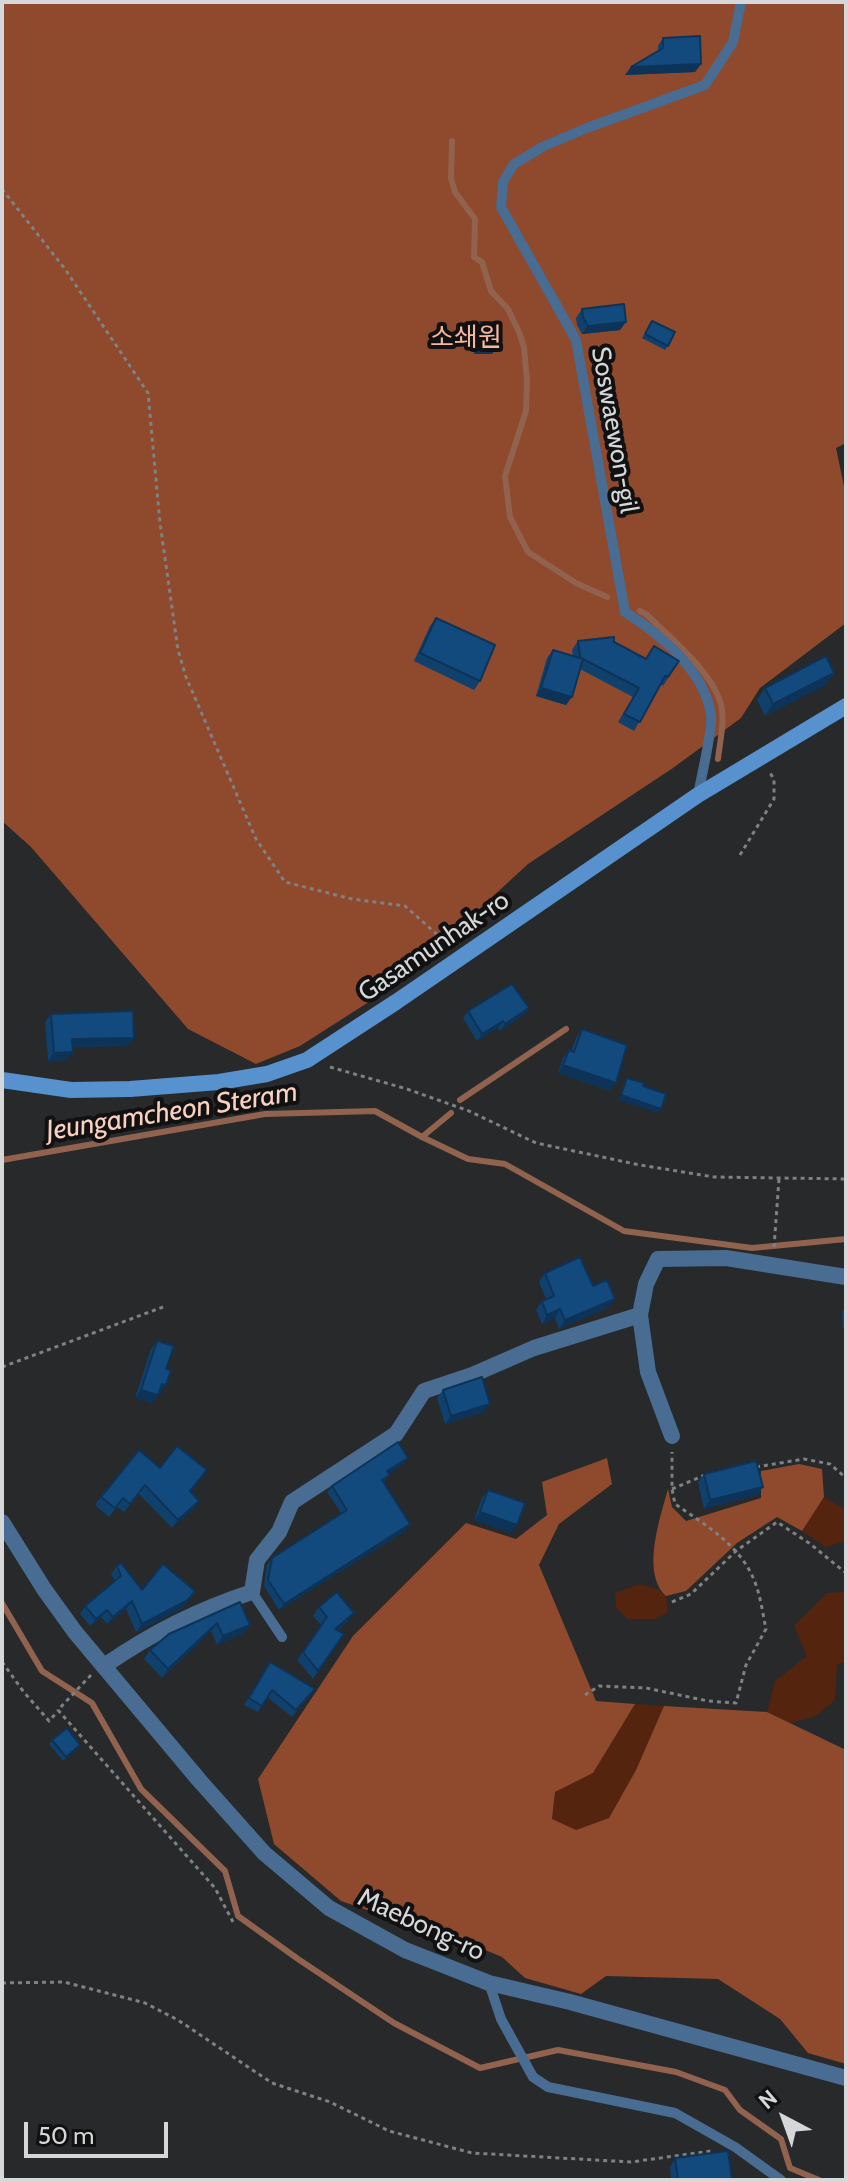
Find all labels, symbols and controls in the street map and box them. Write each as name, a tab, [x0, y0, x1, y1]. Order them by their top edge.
park label: 소쇄원	[430, 322, 502, 354]
street label: Soswaewon-gil	[584, 344, 644, 516]
street label: Gasamunhak-ro	[353, 885, 515, 1009]
water label: Jeungamcheon Steram	[44, 1076, 300, 1148]
street label: Maebong-ro	[353, 1882, 489, 1968]
north arrow	[744, 2078, 824, 2158]
text: N	[753, 2084, 783, 2115]
scale bar	[28, 2106, 172, 2156]
text: 50 m	[38, 2121, 94, 2150]

